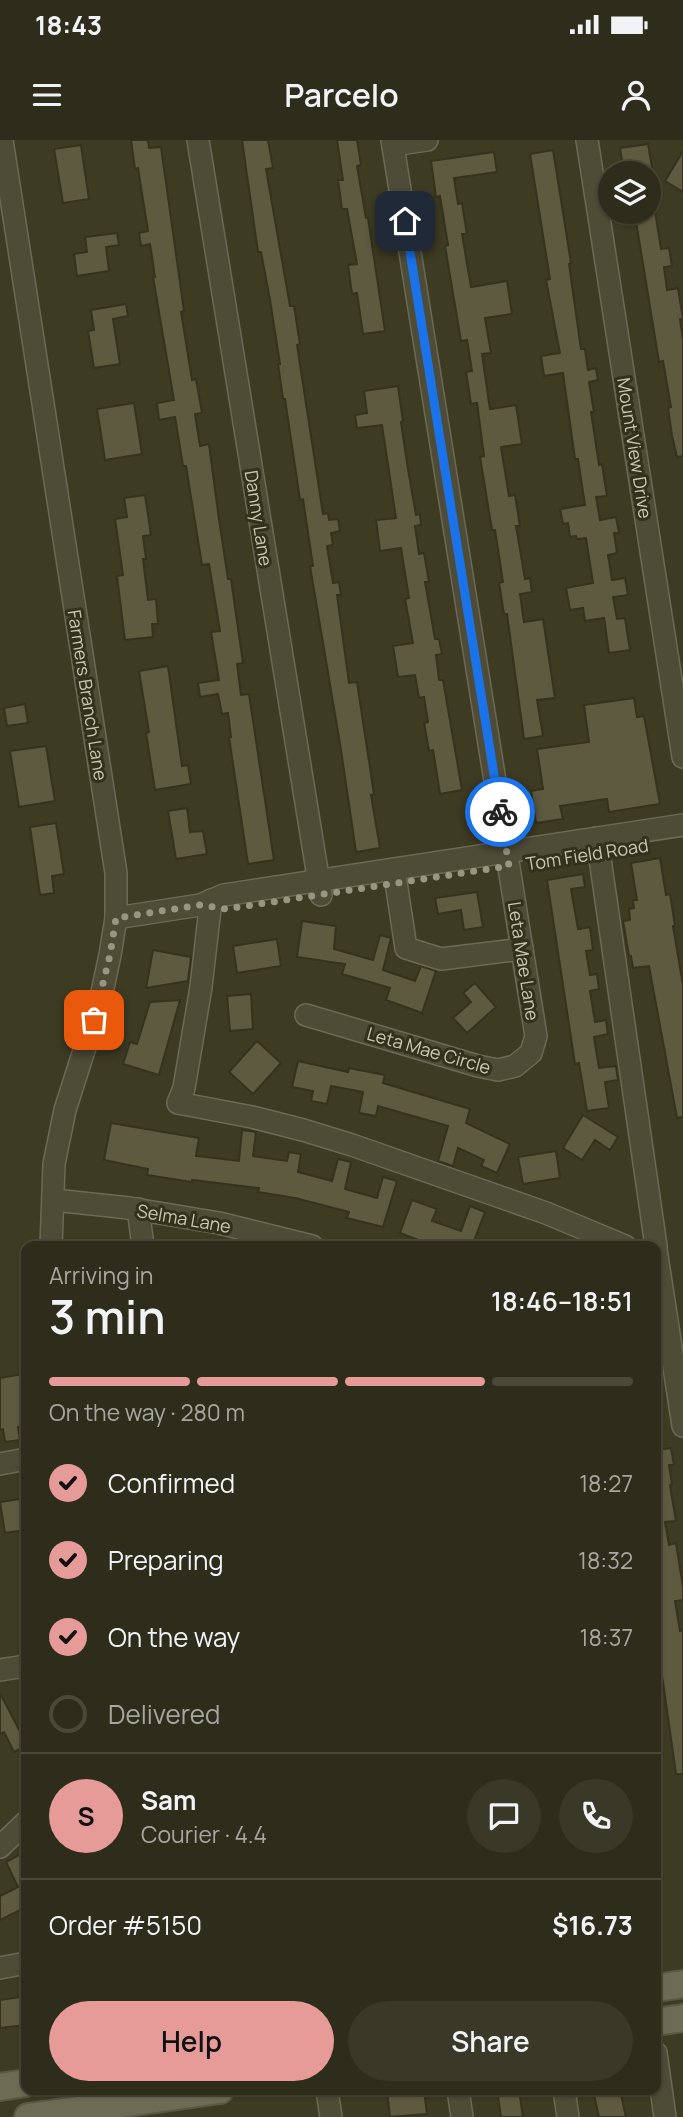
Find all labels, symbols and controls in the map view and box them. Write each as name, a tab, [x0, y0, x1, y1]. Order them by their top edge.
text: 18:43	[35, 7, 102, 43]
text: Parcelo	[284, 73, 399, 117]
icon: menu	[28, 76, 66, 114]
icon: person	[617, 76, 655, 114]
map controls	[598, 161, 661, 224]
button: layers	[598, 161, 661, 224]
pin	[375, 191, 435, 251]
icon: home	[386, 202, 424, 240]
street label: Mount View Drive	[612, 376, 658, 520]
street label: Danny Lane	[240, 468, 278, 568]
street label: Farmers Branch Lane	[63, 608, 113, 782]
courier	[465, 777, 535, 847]
icon: bike	[481, 793, 519, 831]
street label: Tom Field Road	[524, 832, 650, 876]
street label: Leta Mae Lane	[503, 900, 545, 1022]
pin	[64, 990, 124, 1050]
icon: bag	[75, 1001, 113, 1039]
street label: Leta Mae Circle	[364, 1021, 494, 1079]
street label: Selma Lane	[135, 1198, 233, 1238]
text: Arriving in	[49, 1259, 154, 1291]
text: 18:46–18:51	[491, 1283, 633, 1319]
text: 3 min	[49, 1285, 166, 1348]
text: On the way · 280 m	[49, 1396, 245, 1428]
icon: check	[49, 1464, 87, 1502]
text: Confirmed	[108, 1465, 235, 1501]
text: 18:27	[579, 1467, 633, 1499]
icon: check	[49, 1541, 87, 1579]
text: Preparing	[108, 1542, 224, 1578]
text: 18:32	[578, 1544, 633, 1576]
icon: check	[49, 1618, 87, 1656]
text: On the way	[108, 1619, 240, 1655]
text: 18:37	[580, 1621, 633, 1653]
text: Delivered	[108, 1696, 220, 1732]
button: chat	[467, 1779, 541, 1853]
button: phone	[559, 1779, 633, 1853]
text: Sam	[141, 1782, 196, 1818]
text: S	[77, 1798, 95, 1834]
text: Courier · 4.4	[141, 1818, 267, 1850]
text: Order #5150	[49, 1907, 202, 1943]
text: $16.73	[552, 1907, 633, 1943]
button: Help	[49, 2001, 334, 2081]
button: Share	[348, 2001, 633, 2081]

